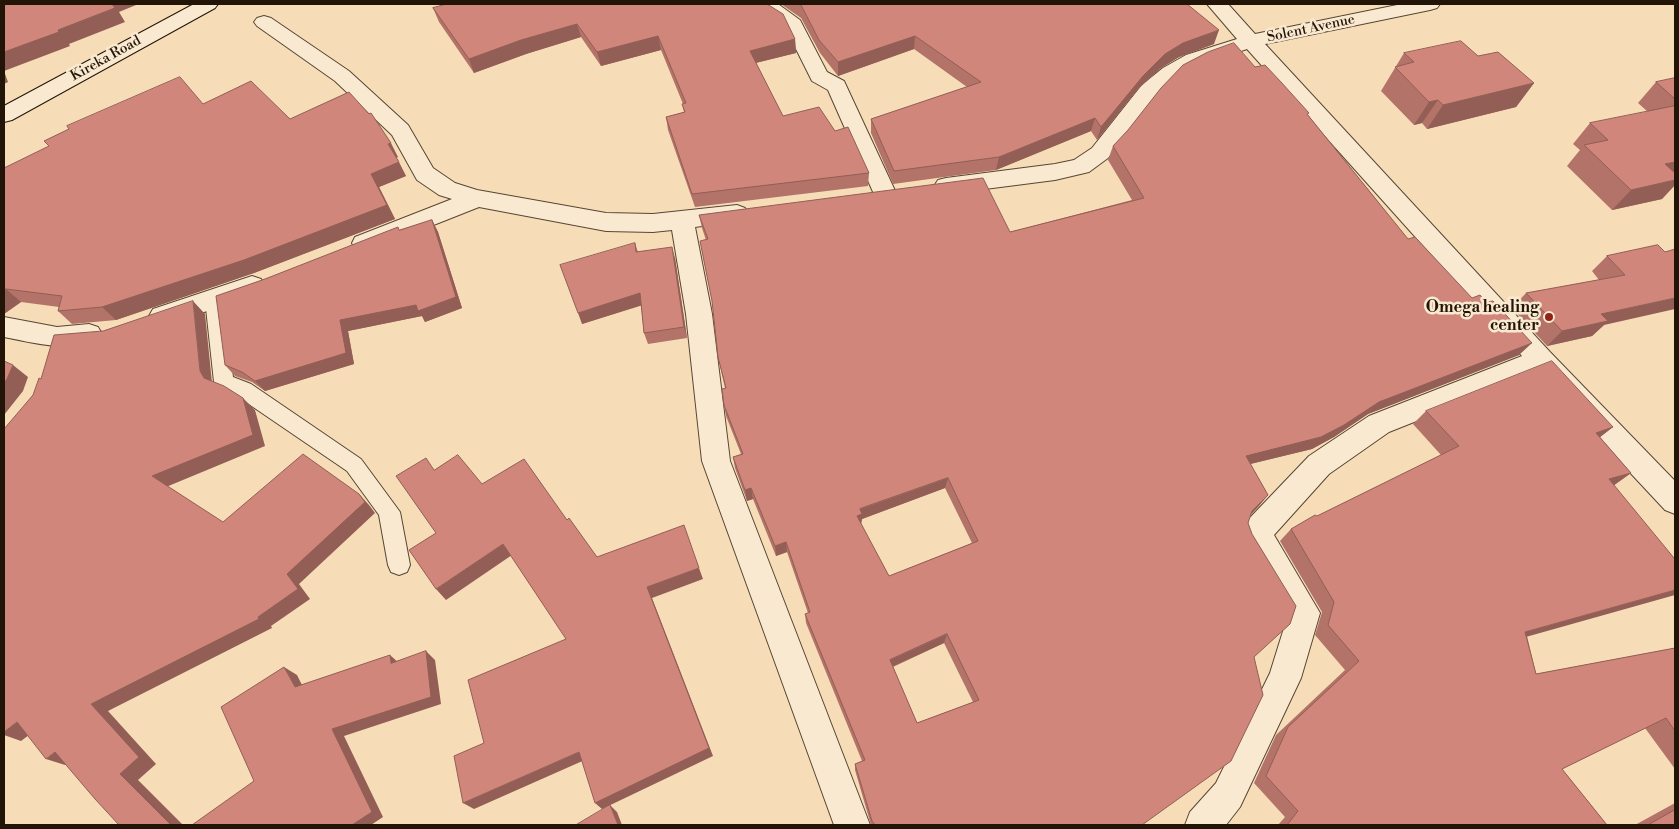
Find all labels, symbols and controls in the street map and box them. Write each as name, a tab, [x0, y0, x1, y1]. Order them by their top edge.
street label: Solent Avenue	[1266, 11, 1356, 47]
street label: Kireka Road	[68, 33, 144, 85]
place label: Omega healing center	[1426, 298, 1539, 336]
marker: Omega healing center	[1543, 311, 1555, 323]

